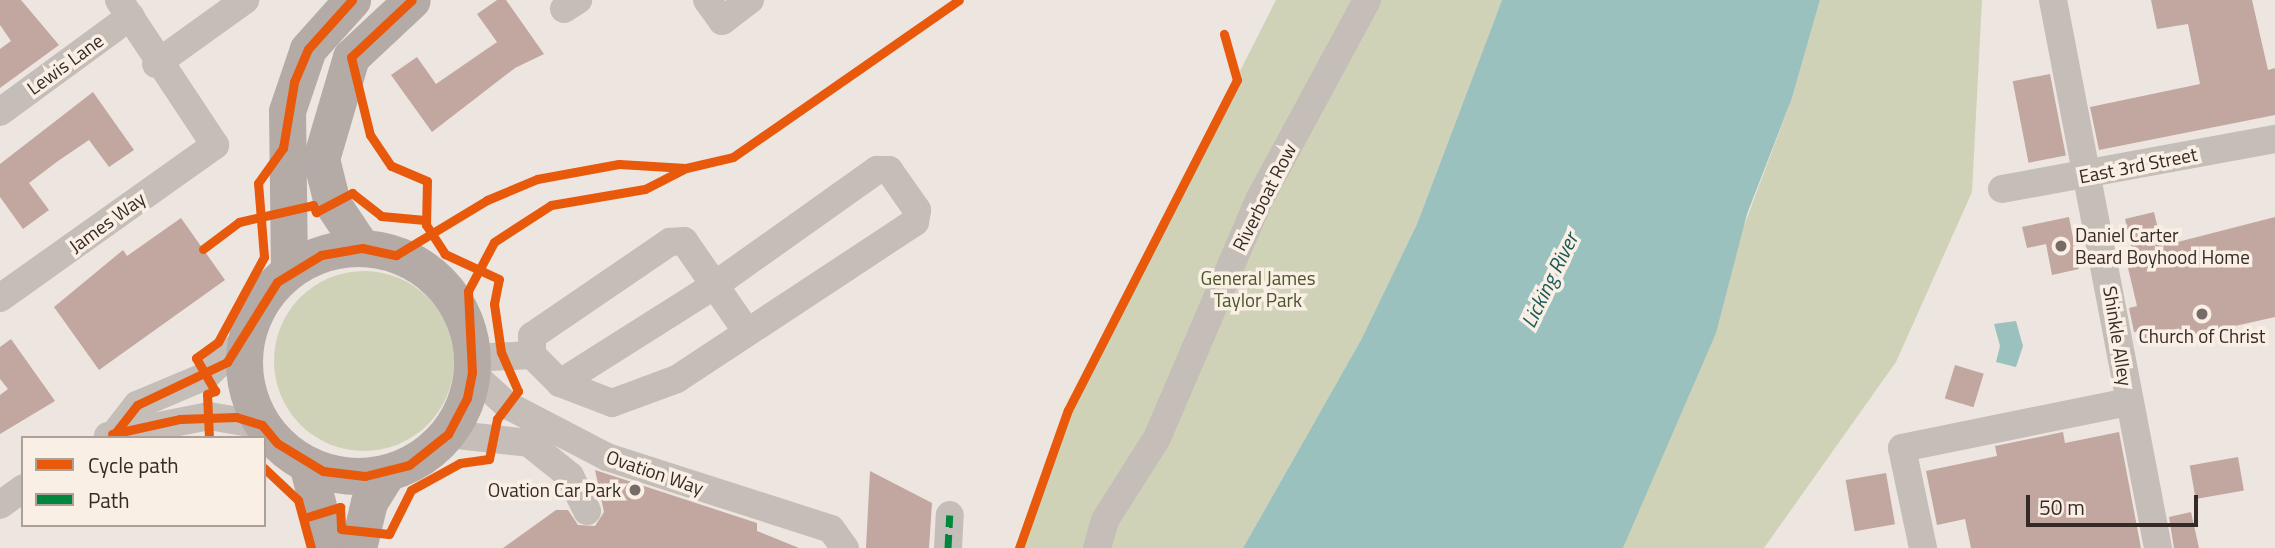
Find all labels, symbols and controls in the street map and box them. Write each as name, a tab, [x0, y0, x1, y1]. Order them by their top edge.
street label: Lewis Lane	[22, 29, 108, 99]
street label: Riverboat Row	[1227, 140, 1301, 254]
street label: East 3rd Street	[2077, 142, 2199, 188]
street label: James Way	[64, 187, 150, 257]
place label: Daniel Carter Beard Boyhood Home	[2075, 224, 2250, 268]
water label: Licking River	[1515, 229, 1583, 331]
marker: Daniel Carter Beard Boyhood Home	[2053, 238, 2069, 254]
park label: General James Taylor Park	[1200, 267, 1316, 311]
street label: Shinkle Alley	[2099, 284, 2137, 388]
marker: Church of Christ	[2194, 306, 2210, 322]
place label: Church of Christ	[2139, 325, 2265, 347]
legend	[21, 436, 266, 527]
street label: Ovation Way	[603, 445, 707, 499]
text: Cycle path	[88, 449, 179, 481]
place label: Ovation Car Park	[488, 479, 621, 501]
marker: Ovation Car Park	[627, 482, 643, 498]
scale bar	[2030, 482, 2202, 526]
text: Path	[88, 484, 130, 516]
text: 50 m	[2039, 491, 2085, 523]

